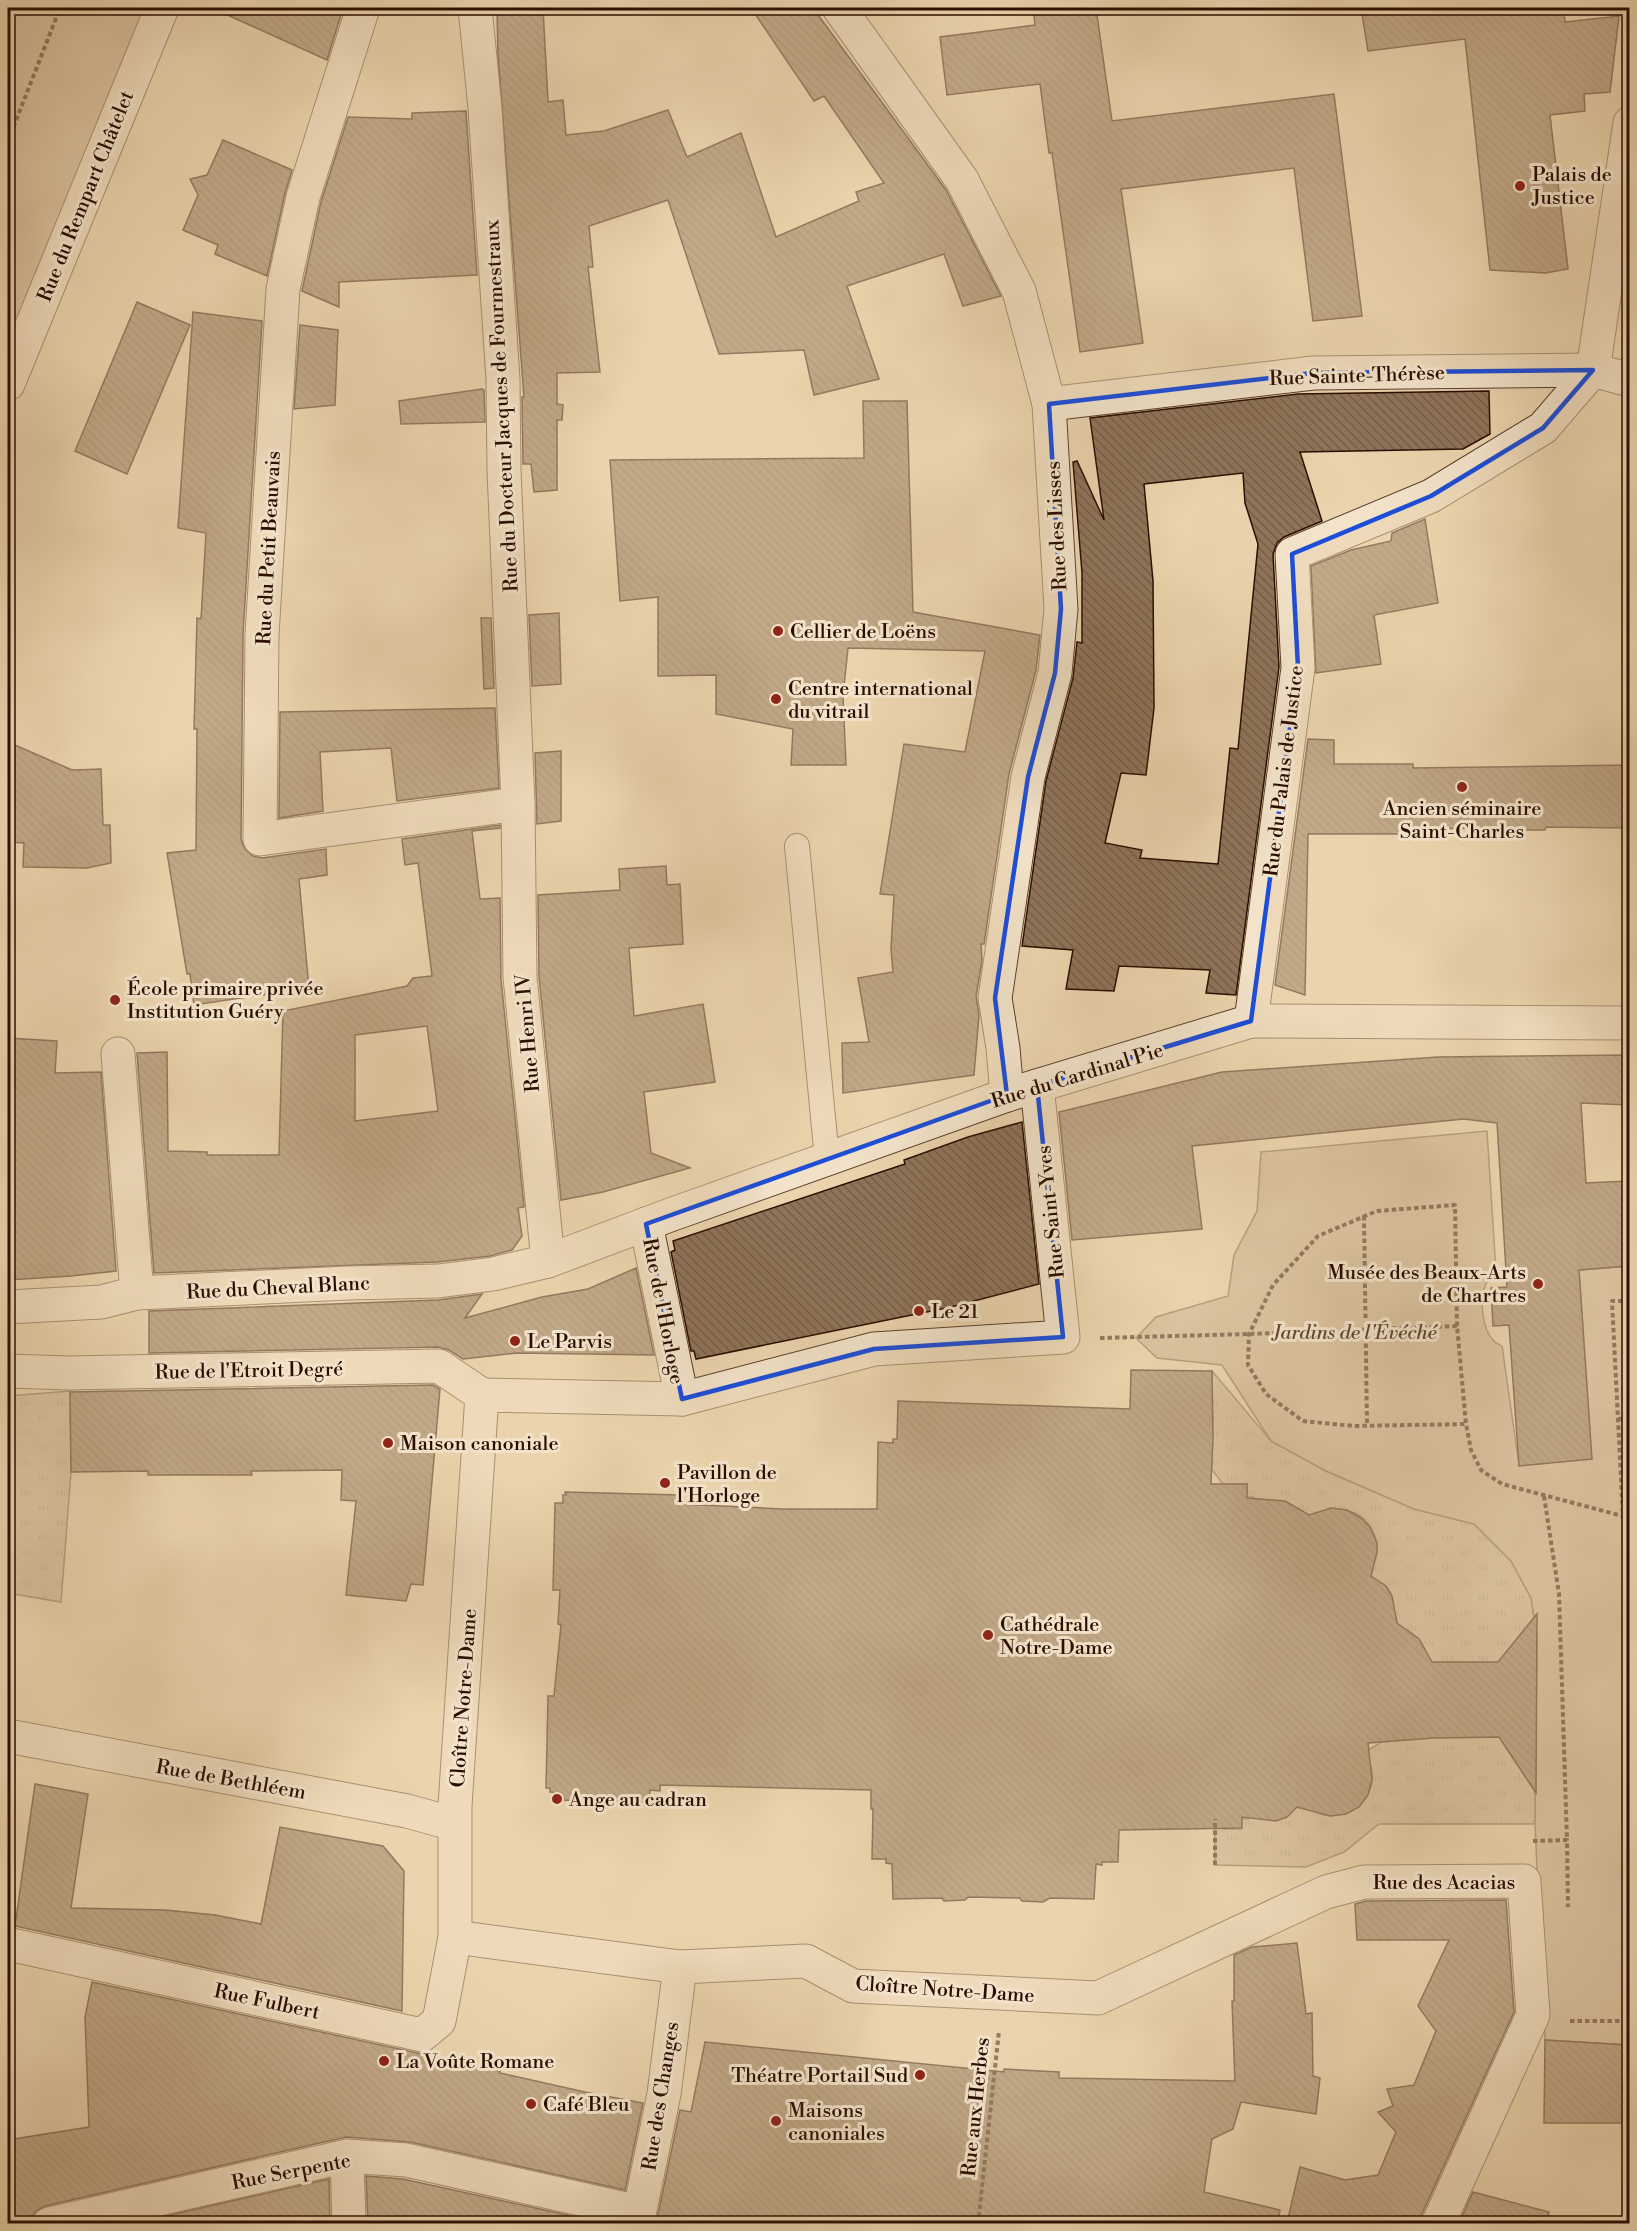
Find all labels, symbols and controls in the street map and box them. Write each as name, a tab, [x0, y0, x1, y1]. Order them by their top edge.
street label: Rue du Rempart Châtelet	[33, 87, 140, 306]
place label: Palais de Justice	[1531, 163, 1612, 211]
marker: Palais de Justice	[1513, 179, 1527, 193]
street label: Rue du Docteur Jacques de Fourmestraux	[480, 218, 525, 593]
street label: Rue Sainte-Thérèse	[1269, 361, 1445, 392]
street label: Rue du Petit Beauvais	[252, 450, 287, 646]
street label: Rue des Lisses	[1042, 460, 1073, 591]
place label: Cellier de Loëns	[790, 620, 936, 645]
marker: Cellier de Loëns	[771, 624, 785, 638]
street label: Rue du Palais de Justice	[1259, 664, 1310, 878]
place label: Centre international du vitrail	[788, 677, 973, 725]
marker: Centre international du vitrail	[769, 692, 783, 706]
marker: Ancien séminaire Saint-Charles	[1455, 780, 1469, 794]
place label: Ancien séminaire Saint-Charles	[1382, 797, 1541, 845]
street label: Rue Henri IV	[511, 972, 546, 1093]
place label: École primaire privée Institution Guéry	[127, 976, 323, 1025]
marker: École primaire privée Institution Guéry	[108, 993, 122, 1007]
street label: Rue du Cardinal Pie	[988, 1038, 1167, 1115]
street label: Rue Saint-Yves	[1032, 1144, 1071, 1280]
street label: Rue de l'Horloge	[636, 1236, 689, 1387]
place label: Musée des Beaux-Arts de Chartres	[1327, 1261, 1526, 1309]
street label: Rue du Cheval Blanc	[185, 1271, 371, 1306]
marker: Musée des Beaux-Arts de Chartres	[1531, 1277, 1545, 1291]
place label: Le 21	[931, 1300, 979, 1325]
marker: Le 21	[912, 1304, 926, 1318]
park label: Jardins de l'Évéché	[1271, 1320, 1439, 1346]
place label: Le Parvis	[527, 1330, 612, 1355]
marker: Le Parvis	[508, 1334, 522, 1348]
street label: Rue de l'Etroit Degré	[155, 1357, 344, 1386]
place label: Maison canoniale	[400, 1432, 558, 1457]
marker: Maison canoniale	[381, 1436, 395, 1450]
place label: Pavillon de l'Horloge	[677, 1461, 777, 1509]
marker: Pavillon de l'Horloge	[658, 1476, 672, 1490]
street label: Cloître Notre-Dame	[446, 1608, 483, 1789]
place label: Cathédrale Notre-Dame	[1000, 1613, 1113, 1661]
marker: Cathédrale Notre-Dame	[981, 1628, 995, 1642]
street label: Rue de Bethléem	[154, 1755, 308, 1806]
place label: Ange au cadran	[568, 1788, 707, 1813]
marker: Ange au cadran	[550, 1792, 564, 1806]
street label: Rue des Acacias	[1373, 1871, 1515, 1896]
street label: Cloître Notre-Dame	[854, 1972, 1035, 2009]
street label: Rue Fulbert	[211, 1979, 322, 2026]
street label: Rue des Changes	[637, 2020, 686, 2172]
street label: Rue aux Herbes	[957, 2036, 996, 2178]
place label: La Voûte Romane	[396, 2050, 554, 2075]
marker: La Voûte Romane	[377, 2054, 391, 2068]
place label: Théatre Portail Sud	[731, 2064, 909, 2089]
marker: Théatre Portail Sud	[913, 2068, 927, 2082]
place label: Café Bleu	[543, 2093, 630, 2118]
marker: Café Bleu	[524, 2097, 538, 2111]
place label: Maisons canoniales	[788, 2099, 885, 2147]
marker: Maisons canoniales	[769, 2114, 783, 2128]
street label: Rue Serpente	[230, 2149, 353, 2196]

